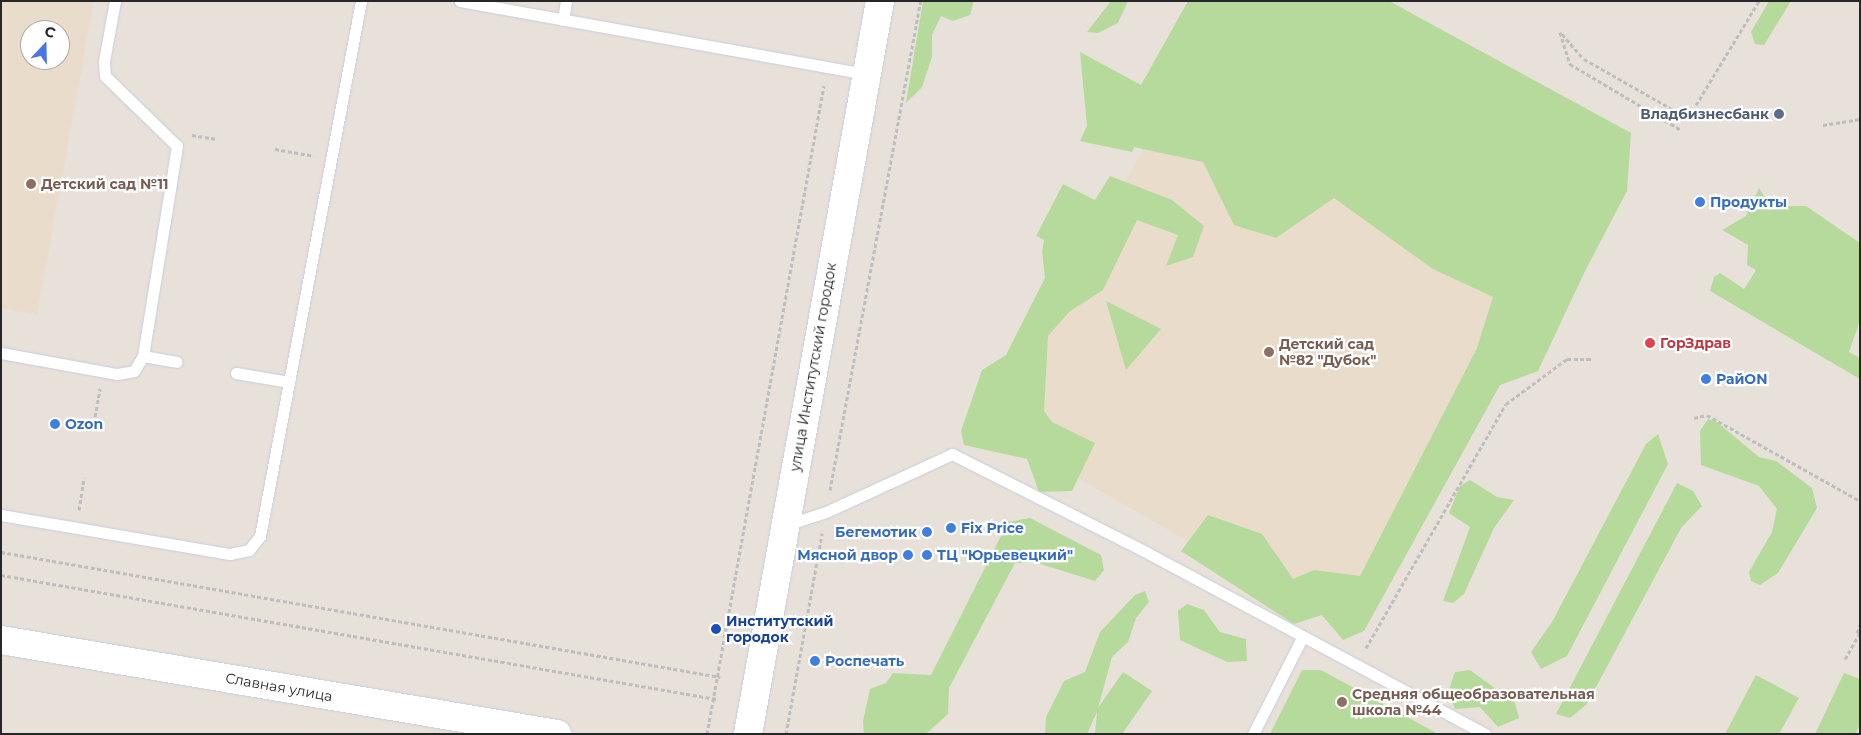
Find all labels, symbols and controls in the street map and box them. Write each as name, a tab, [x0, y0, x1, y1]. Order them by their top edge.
north arrow	[20, 20, 70, 70]
text: С	[42, 22, 58, 42]
place label: Владбизнесбанк	[1640, 106, 1769, 122]
marker: Владбизнесбанк	[1773, 108, 1785, 120]
place label: Детский сад №11	[41, 176, 168, 192]
marker: Детский сад №11	[25, 178, 37, 190]
place label: Продукты	[1710, 194, 1787, 210]
marker: Продукты	[1694, 196, 1706, 208]
street label: улица Институтский городок	[786, 261, 840, 473]
place label: ГорЗдрав	[1660, 335, 1731, 351]
place label: Детский сад №82 "Дубок"	[1279, 336, 1376, 368]
marker: ГорЗдрав	[1644, 337, 1656, 349]
marker: Детский сад №82 "Дубок"	[1263, 346, 1275, 358]
place label: РайON	[1716, 371, 1767, 387]
marker: РайON	[1700, 373, 1712, 385]
place label: Ozon	[65, 416, 103, 432]
marker: Ozon	[49, 418, 61, 430]
place label: Fix Price	[961, 520, 1024, 536]
marker: Fix Price	[945, 522, 957, 534]
place label: Бегемотик	[835, 524, 917, 540]
marker: Бегемотик	[921, 526, 933, 538]
place label: Мясной двор	[797, 547, 898, 563]
place label: ТЦ "Юрьевецкий"	[937, 547, 1073, 563]
marker: Мясной двор	[902, 549, 914, 561]
marker: ТЦ "Юрьевецкий"	[921, 549, 933, 561]
place label: Институтский городок	[726, 613, 833, 646]
marker: Институтский городок	[710, 623, 722, 635]
place label: Роспечать	[825, 653, 904, 669]
marker: Роспечать	[809, 655, 821, 667]
street label: Славная улица	[224, 669, 334, 705]
place label: Средняя общеобразовательная школа №44	[1352, 686, 1595, 719]
marker: Средняя общеобразовательная школа №44	[1336, 696, 1348, 708]

